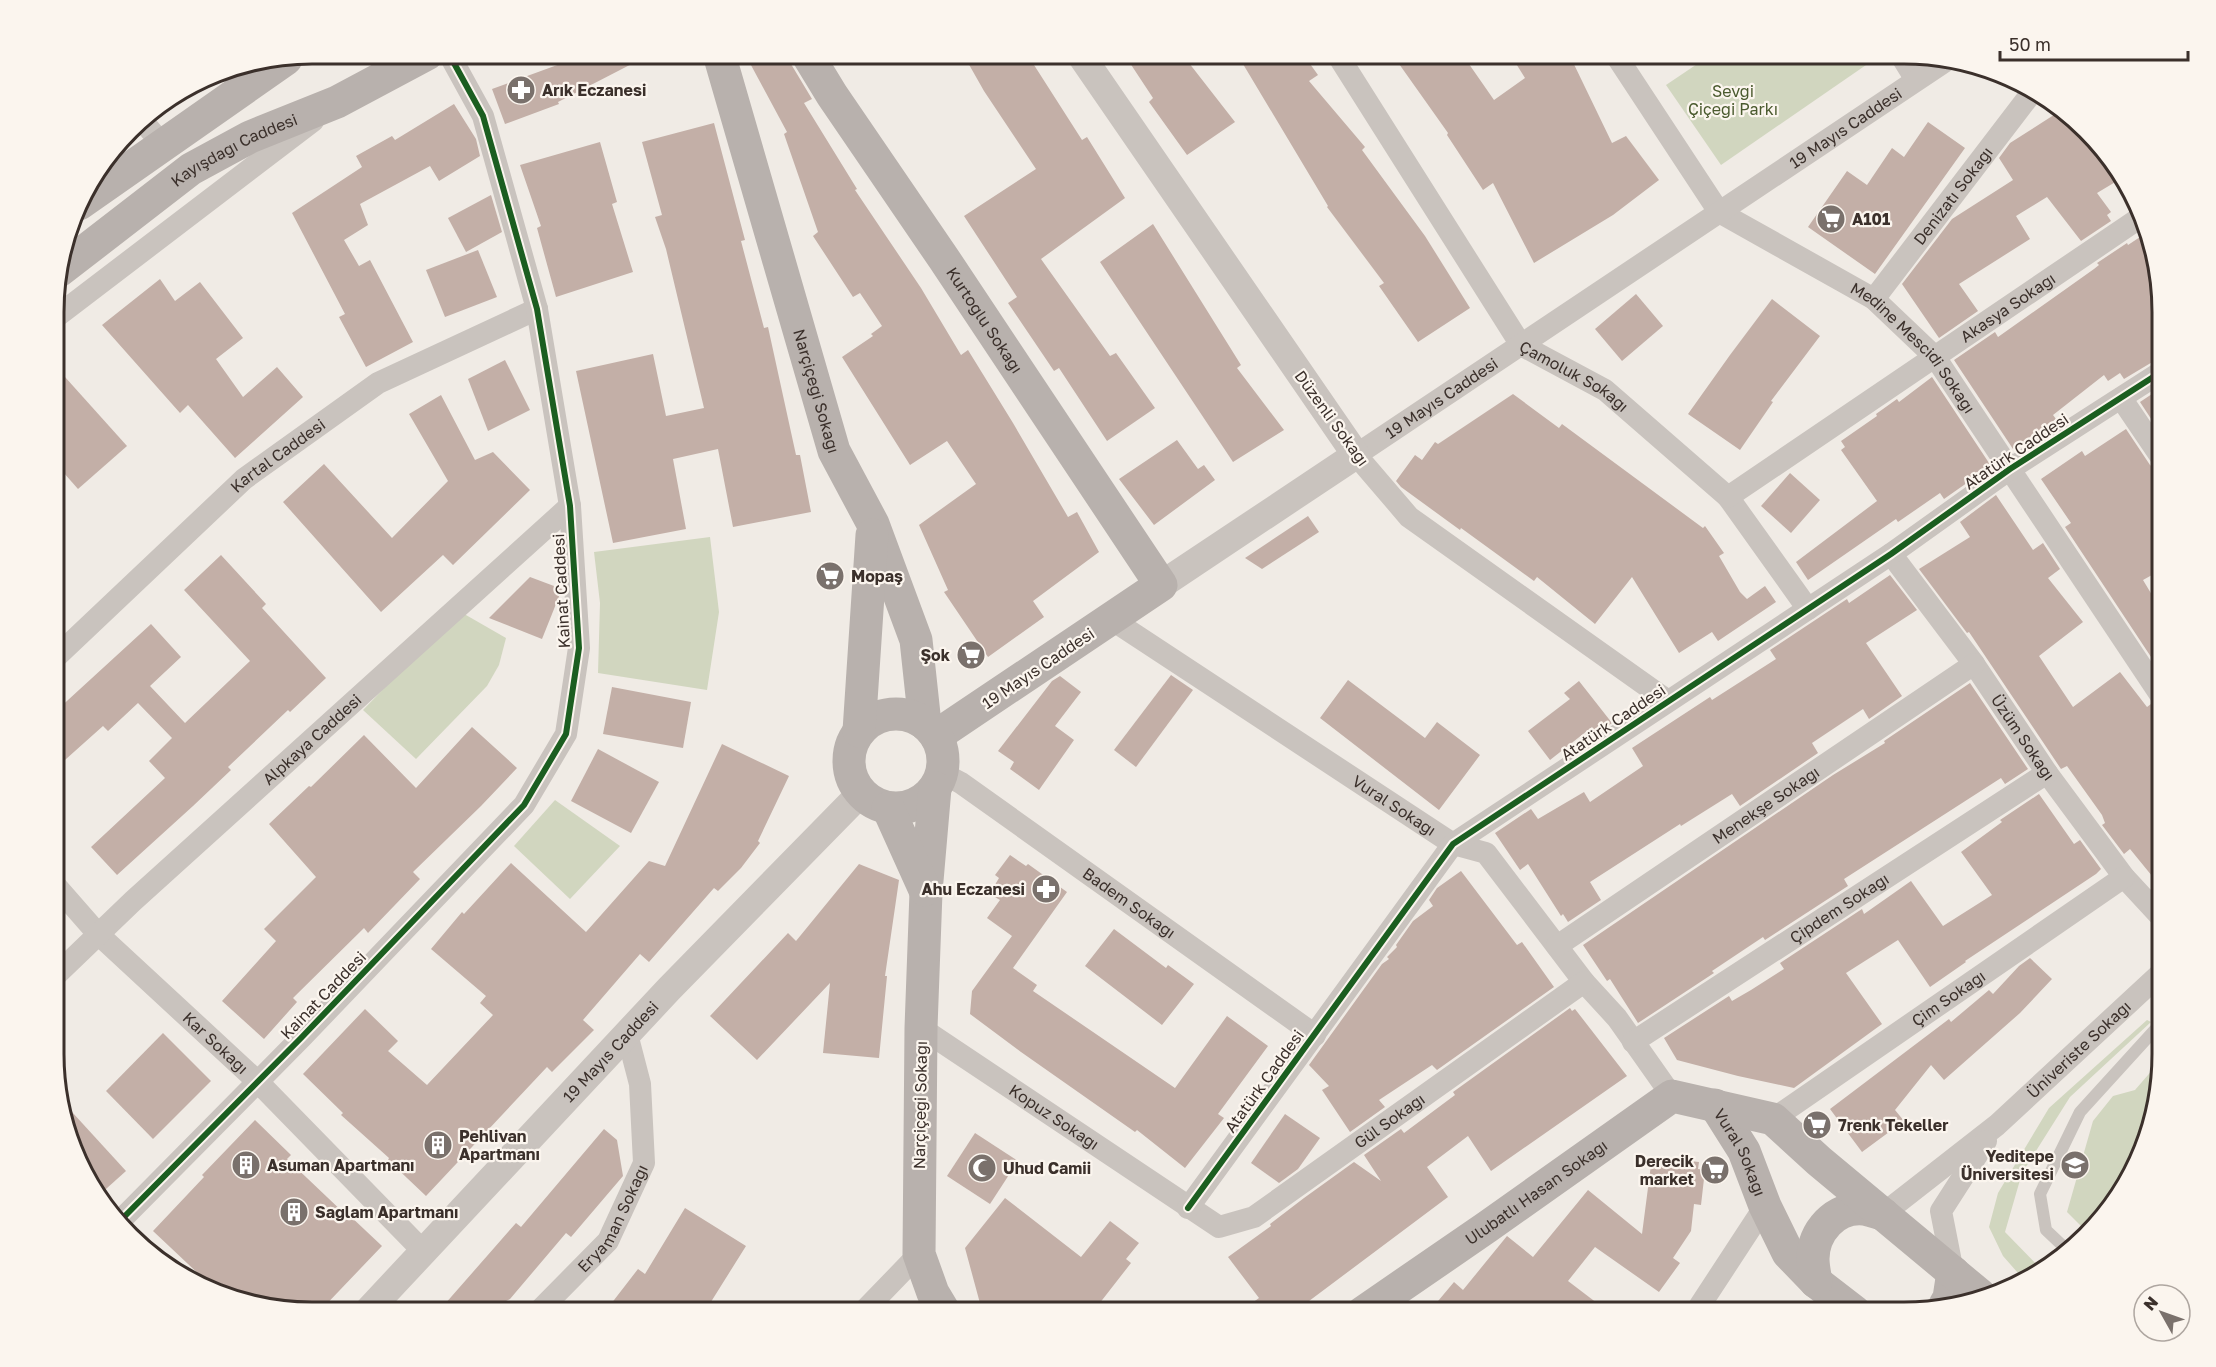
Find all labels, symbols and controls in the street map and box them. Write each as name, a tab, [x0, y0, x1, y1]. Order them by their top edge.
scale bar	[2000, 24, 2188, 62]
text: 50 m	[2009, 33, 2051, 55]
pharmacy icon: Arık Eczanesi	[505, 74, 537, 106]
place label: Arık Eczanesi	[542, 80, 646, 100]
park label: Sevgi Çiçeği Parkı	[1688, 81, 1778, 119]
street label: 19 Mayıs Caddesi	[1785, 83, 1906, 173]
street label: Kayışdağı Caddesi	[167, 109, 300, 191]
street label: Denizatı Sokağı	[1909, 143, 1997, 249]
supermarket icon: A101	[1815, 203, 1847, 235]
place label: A101	[1852, 209, 1890, 229]
street label: Kurtoğlu Sokağı	[942, 263, 1027, 377]
street label: Akasya Sokağı	[1956, 268, 2059, 347]
street label: Medine Mescidi Sokağı	[1847, 278, 1980, 417]
street label: Narçiçeği Sokağı	[789, 327, 844, 456]
street label: Çamoluk Sokağı	[1516, 336, 1633, 416]
street label: 19 Mayıs Caddesi	[1381, 353, 1502, 443]
street label: Düzenli Sokağı	[1291, 366, 1373, 470]
street label: Atatürk Caddesi	[1960, 408, 2072, 494]
street label: Kartal Caddesi	[226, 414, 329, 497]
street label: Kainat Caddesi	[548, 533, 574, 649]
supermarket icon: Mopaş	[814, 560, 846, 592]
place label: Mopaş	[851, 566, 903, 586]
street label: 19 Mayıs Caddesi	[978, 623, 1098, 713]
supermarket icon: Şok	[955, 639, 987, 671]
place label: Şok	[920, 645, 951, 665]
street label: Atatürk Caddesi	[1557, 679, 1669, 765]
street label: Alpkaya Caddesi	[258, 690, 365, 789]
street label: Üzüm Sokağı	[1987, 690, 2059, 784]
street label: Menekşe Sokağı	[1708, 762, 1823, 848]
street label: Vural Sokağı	[1349, 771, 1440, 840]
street label: Badem Sokağı	[1079, 863, 1179, 943]
street label: Çipdem Sokağı	[1786, 868, 1893, 947]
pharmacy icon: Ahu Eczanesi	[1030, 873, 1062, 905]
place label: Ahu Eczanesi	[921, 879, 1025, 899]
street label: Kainat Caddesi	[276, 947, 370, 1043]
street label: Çim Sokağı	[1908, 966, 1989, 1031]
street label: Üniveriste Sokağı	[2023, 996, 2135, 1102]
street label: 19 Mayıs Caddesi	[558, 997, 663, 1106]
street label: Kar Sokağı	[179, 1008, 253, 1078]
street label: Atatürk Caddesi	[1220, 1026, 1308, 1136]
street label: Narçiçeği Sokağı	[909, 1041, 931, 1169]
street label: Kopuz Sokağı	[1005, 1080, 1103, 1154]
street label: Gül Sokağı	[1350, 1089, 1429, 1152]
street label: Vural Sokağı	[1710, 1105, 1770, 1199]
supermarket icon: 7renk Tekeller	[1801, 1109, 1833, 1141]
place label: 7renk Tekeller	[1838, 1115, 1948, 1135]
place label: Pehlivan Apartmanı	[459, 1126, 540, 1164]
building icon: Pehlivan Apartmanı	[422, 1129, 454, 1161]
street label: Ulubatlı Hasan Sokağı	[1461, 1135, 1611, 1249]
place label: Yeditepe Üniversitesi	[1961, 1146, 2054, 1184]
building icon: Asuman Apartmanı	[230, 1149, 262, 1181]
school or university icon: Yeditepe Üniversitesi	[2059, 1149, 2091, 1181]
place label: Derecik market	[1635, 1151, 1695, 1189]
mosque icon: Uhud Camii	[966, 1152, 998, 1184]
supermarket icon: Derecik market	[1699, 1154, 1731, 1186]
place label: Asuman Apartmanı	[267, 1155, 415, 1175]
place label: Uhud Camii	[1003, 1158, 1091, 1178]
street label: Eryaman Sokağı	[573, 1161, 652, 1276]
building icon: Sağlam Apartmanı	[278, 1196, 310, 1228]
place label: Sağlam Apartmanı	[315, 1202, 458, 1222]
north arrow	[2132, 1283, 2192, 1343]
text: N	[2139, 1292, 2162, 1314]

